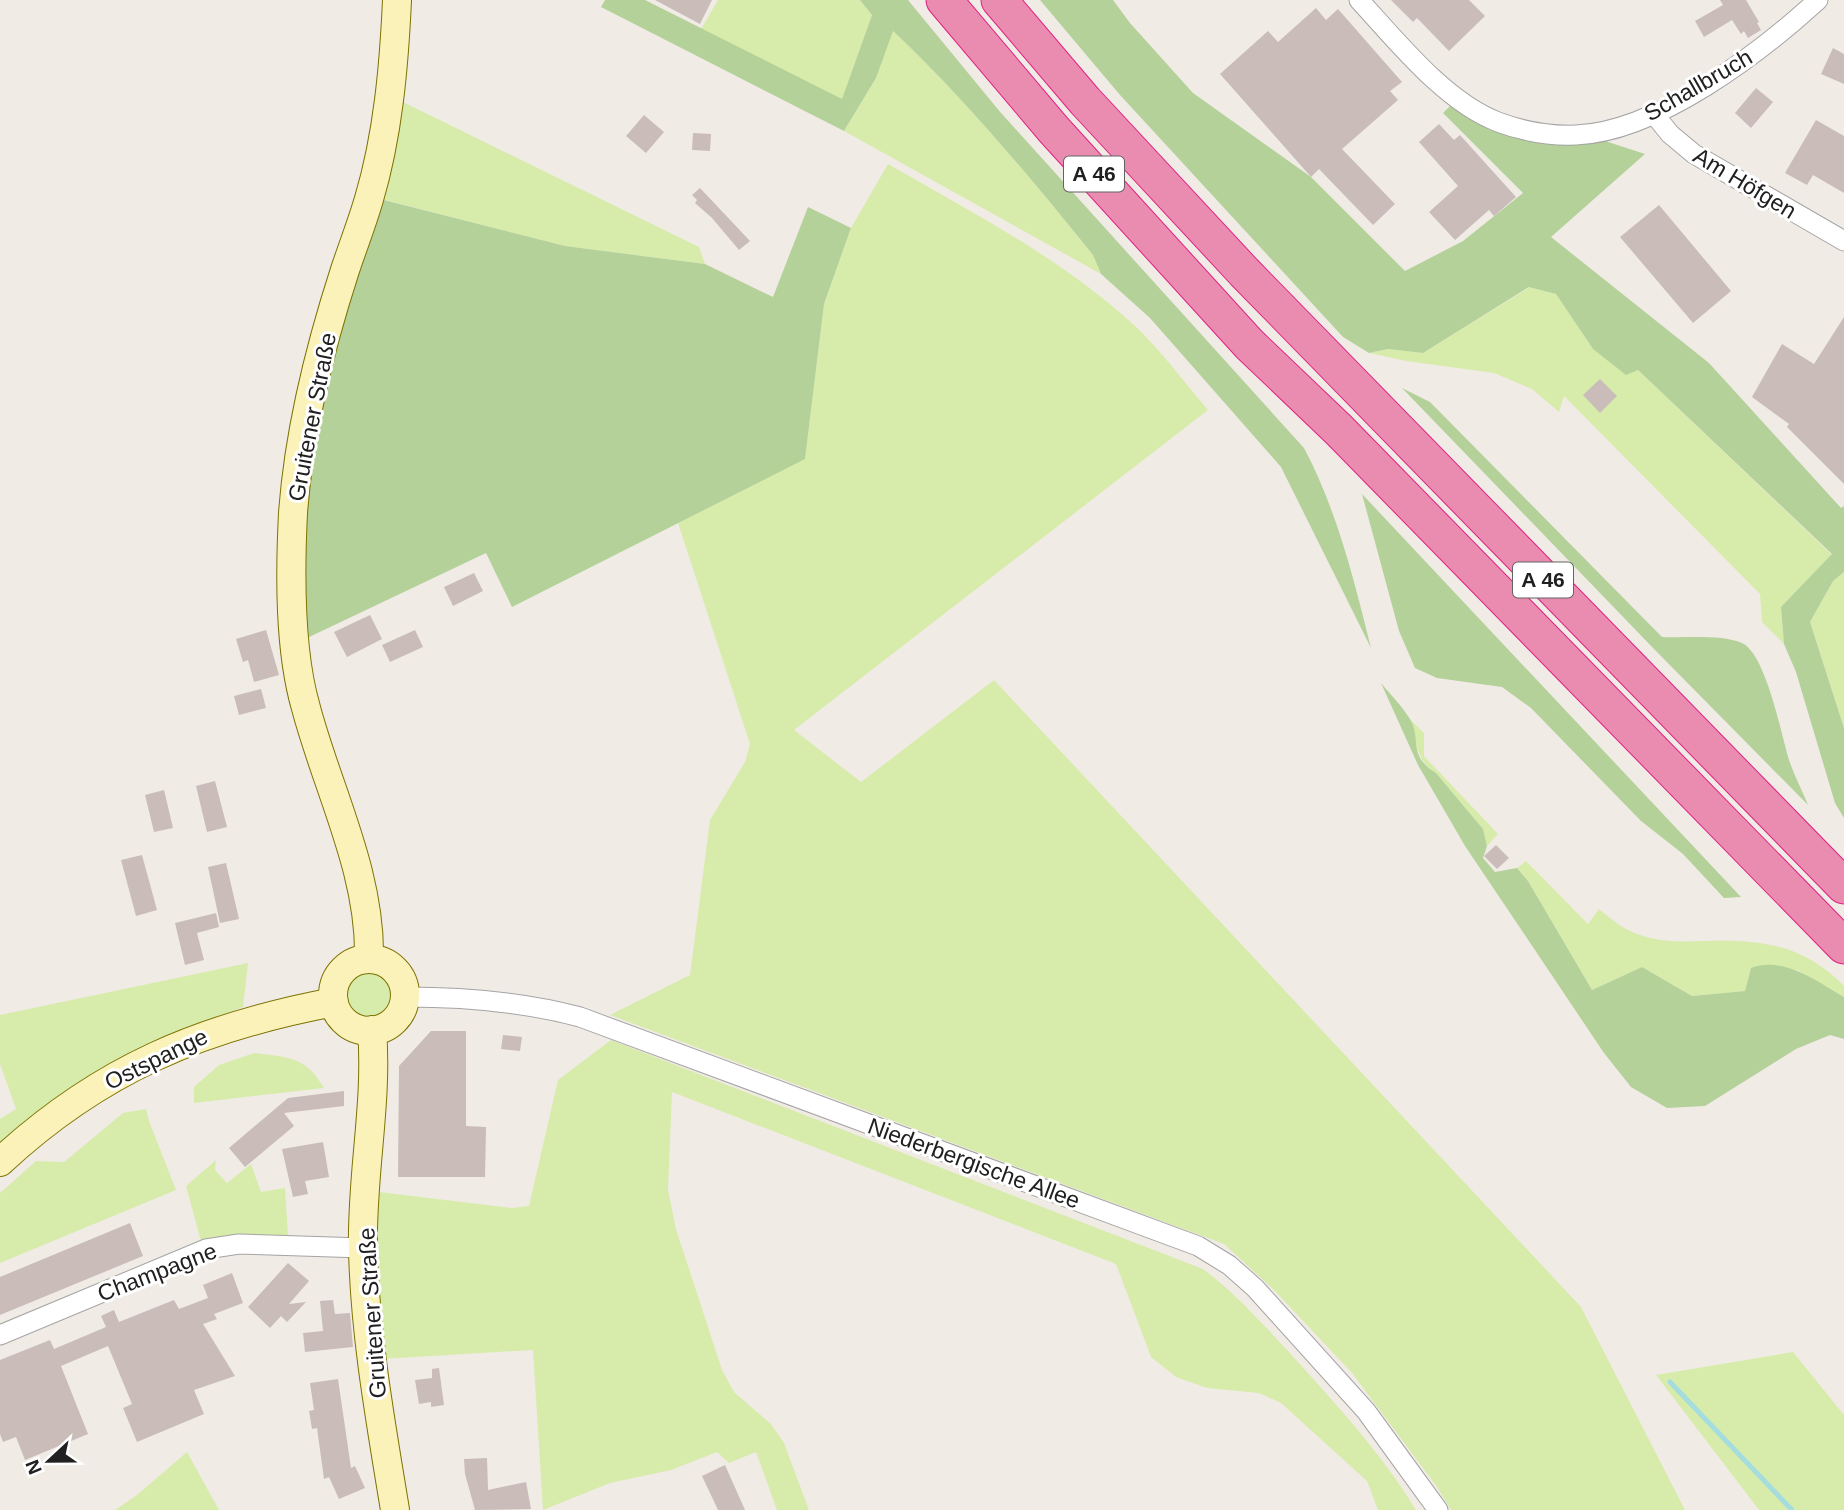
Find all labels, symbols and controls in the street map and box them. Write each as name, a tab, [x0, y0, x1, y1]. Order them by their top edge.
street label: Schallbruch	[1639, 44, 1757, 126]
street label: Am Höfgen	[1689, 142, 1801, 224]
road number: A 46	[1064, 156, 1124, 192]
street label: Gruitener Straße	[283, 330, 341, 504]
road number: A 46	[1513, 562, 1573, 598]
street label: Ostspange	[100, 1023, 212, 1095]
street label: Niederbergische Allee	[864, 1113, 1084, 1213]
street label: Gruitener Straße	[353, 1227, 391, 1399]
street label: Champagne	[94, 1237, 220, 1307]
north arrow	[14, 1426, 84, 1496]
text: N	[21, 1457, 46, 1477]

